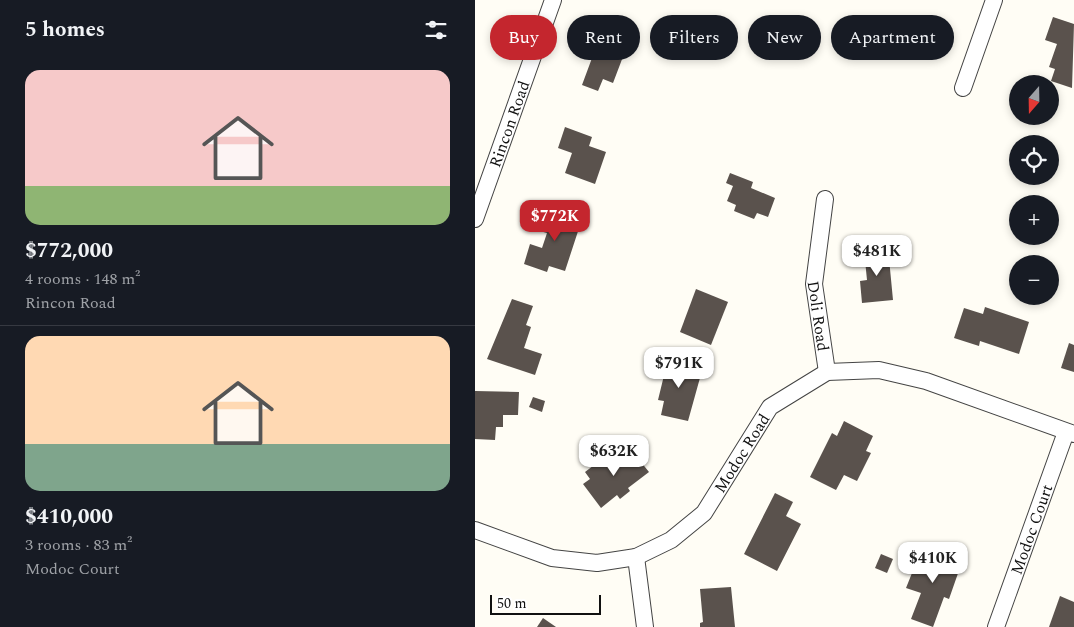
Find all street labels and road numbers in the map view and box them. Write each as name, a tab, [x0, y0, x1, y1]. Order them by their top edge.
street label: Rincon Road	[483, 77, 536, 171]
street label: Doli Road	[801, 279, 835, 353]
street label: Modoc Road	[708, 409, 776, 498]
street label: Modoc Court	[1005, 481, 1059, 578]

